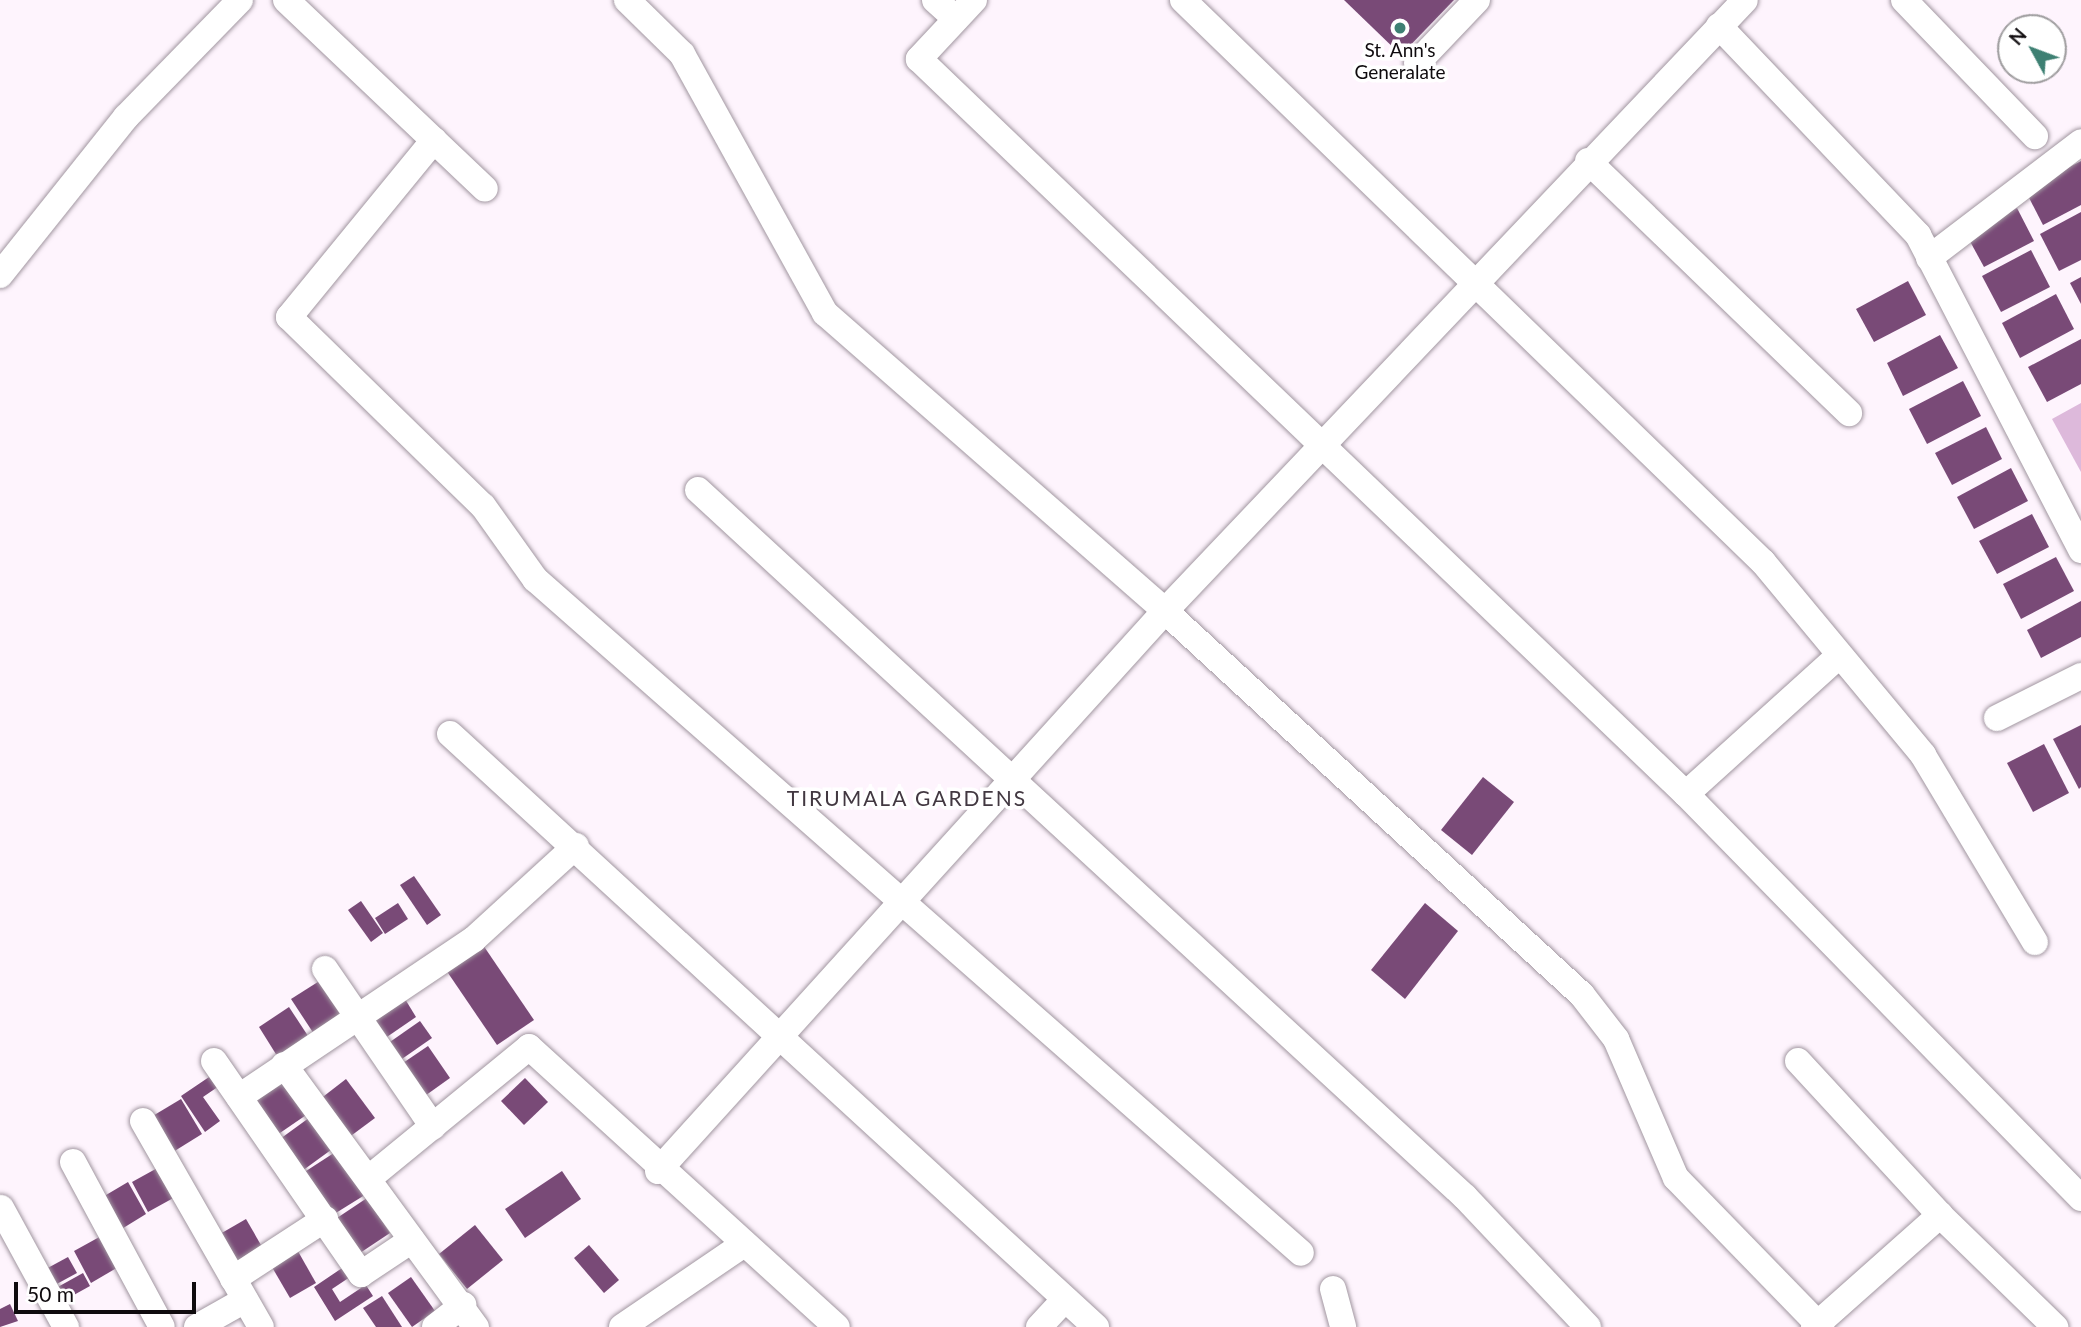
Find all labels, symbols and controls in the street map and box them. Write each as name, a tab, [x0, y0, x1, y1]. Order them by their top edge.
north arrow	[1997, 14, 2067, 84]
marker: St. Ann's Generalate	[1392, 20, 1408, 36]
text: N	[2004, 23, 2031, 49]
place label: St. Ann's Generalate	[1354, 39, 1446, 83]
district label: TIRUMALA GARDENS	[788, 785, 1026, 811]
scale bar	[18, 1268, 200, 1312]
text: 50 m	[27, 1281, 74, 1306]

